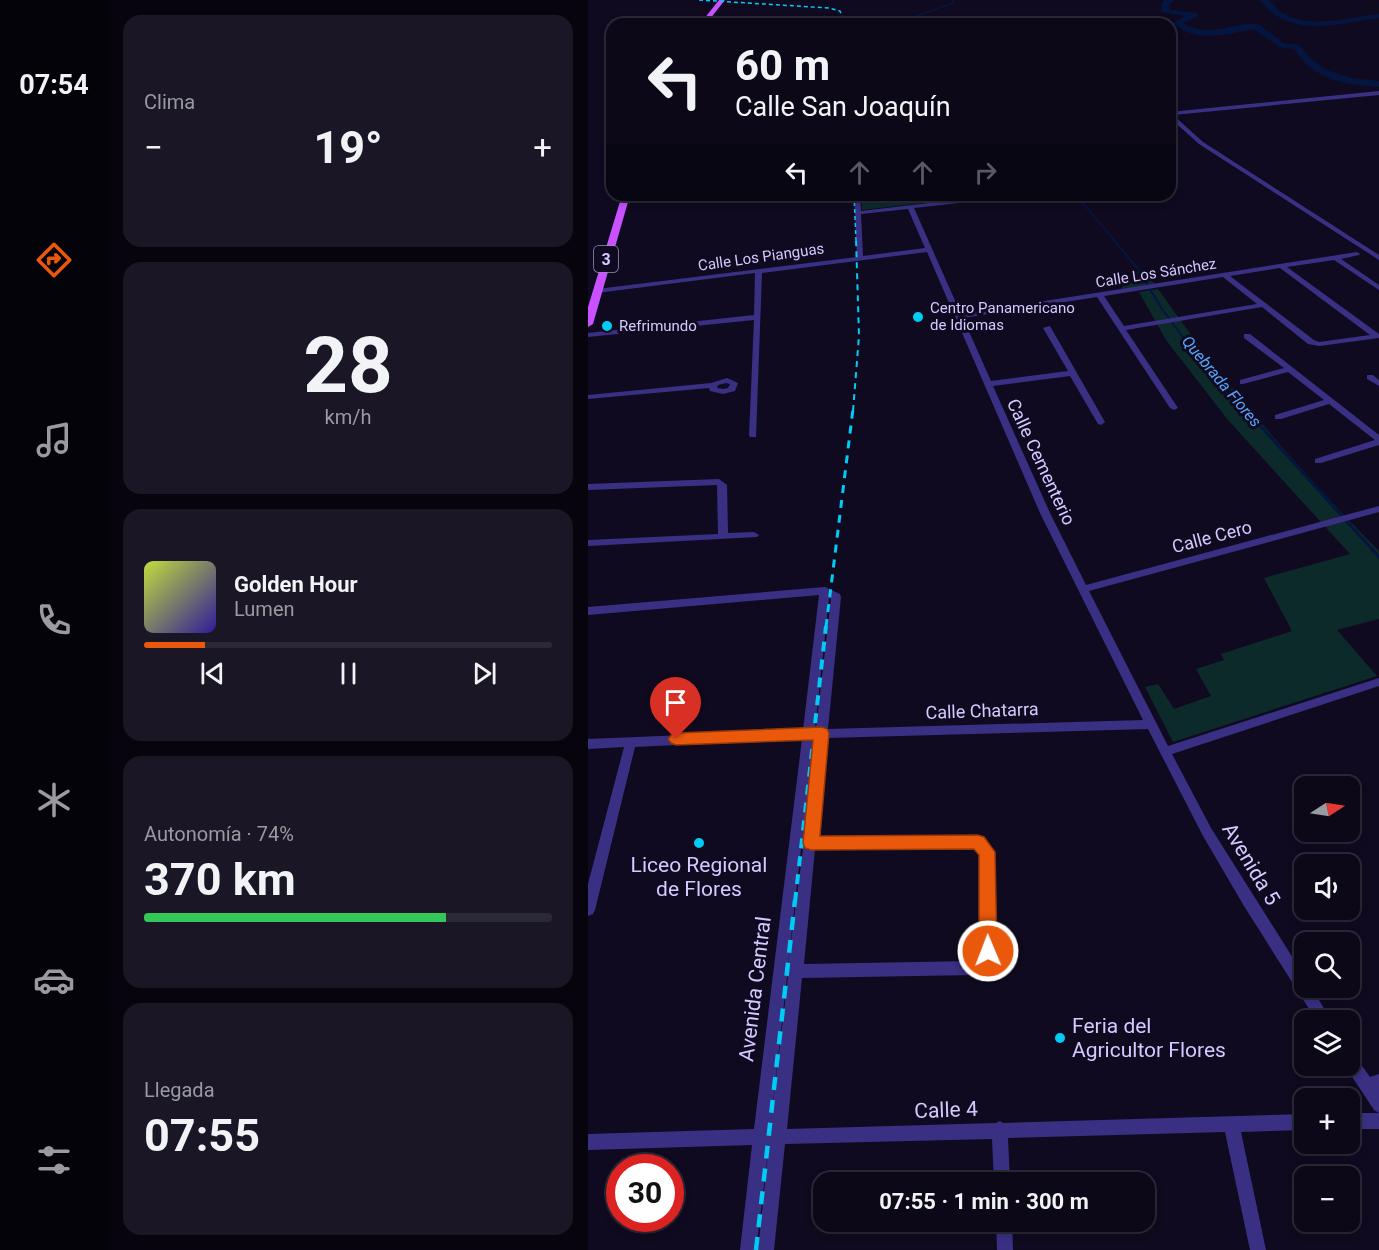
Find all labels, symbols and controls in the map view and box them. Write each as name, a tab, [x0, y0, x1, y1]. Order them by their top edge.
text: 60 m	[735, 41, 830, 90]
icon: left	[636, 42, 714, 120]
text: 07:54	[19, 69, 89, 101]
text: Clima	[144, 90, 195, 114]
text: Calle San Joaquín	[735, 91, 951, 123]
text: 19°	[313, 121, 383, 174]
text: −	[144, 128, 163, 167]
text: +	[533, 128, 552, 167]
icon: left	[780, 156, 813, 189]
icon: ahead	[843, 156, 876, 189]
icon: ahead	[906, 156, 939, 189]
icon: right	[969, 156, 1002, 189]
icon: directions	[33, 239, 75, 281]
street label: Calle Los Pianguas	[697, 239, 825, 275]
road number: 3	[594, 246, 618, 272]
street label: Calle Los Sánchez	[1094, 255, 1218, 291]
place label: Centro Panamericano de Idiomas	[930, 299, 1075, 334]
marker: Centro Panamericano de Idiomas	[911, 310, 925, 324]
place label: Refrimundo	[619, 317, 697, 335]
marker: Refrimundo	[600, 319, 614, 333]
text: 28	[303, 320, 393, 411]
water label: Quebrada Flores	[1178, 332, 1265, 431]
street label: Calle Cementerio	[1003, 395, 1080, 528]
text: km/h	[325, 405, 371, 429]
icon: music	[33, 419, 75, 461]
street label: Calle Cero	[1170, 516, 1254, 557]
text: Golden Hour	[234, 572, 358, 597]
text: Lumen	[234, 597, 295, 621]
icon: phone	[33, 599, 75, 641]
icon: previous	[196, 657, 229, 690]
icon: pause	[332, 657, 365, 690]
icon: next	[468, 657, 501, 690]
pin	[650, 677, 701, 739]
icon: arrive	[659, 686, 692, 719]
street label: Calle Chatarra	[925, 698, 1039, 723]
north arrow	[1294, 776, 1360, 842]
map controls	[1294, 776, 1360, 1232]
icon: climate	[33, 779, 75, 821]
street label: Avenida 5	[1217, 819, 1285, 909]
text: Autonomía · 74%	[144, 822, 294, 846]
marker: Liceo Regional de Flores	[692, 836, 706, 850]
text: 370 km	[144, 853, 296, 906]
place label: Liceo Regional de Flores	[631, 853, 767, 901]
button: sound	[1294, 854, 1360, 920]
street label: Avenida Central	[734, 915, 776, 1063]
position arrow	[956, 919, 1020, 983]
button: search	[1294, 932, 1360, 998]
icon: car	[33, 959, 75, 1001]
button: layers	[1294, 1010, 1360, 1076]
place label: Feria del Agricultor Flores	[1072, 1014, 1226, 1062]
marker: Feria del Agricultor Flores	[1053, 1031, 1067, 1045]
text: Llegada	[144, 1078, 215, 1102]
button: +	[1294, 1088, 1360, 1154]
street label: Calle 4	[914, 1097, 978, 1123]
text: 07:55	[144, 1109, 260, 1162]
icon: filters	[33, 1139, 75, 1181]
speed limit sign: 30	[606, 1154, 684, 1232]
button: −	[1294, 1166, 1360, 1232]
text: 07:55 · 1 min · 300 m	[879, 1189, 1089, 1214]

